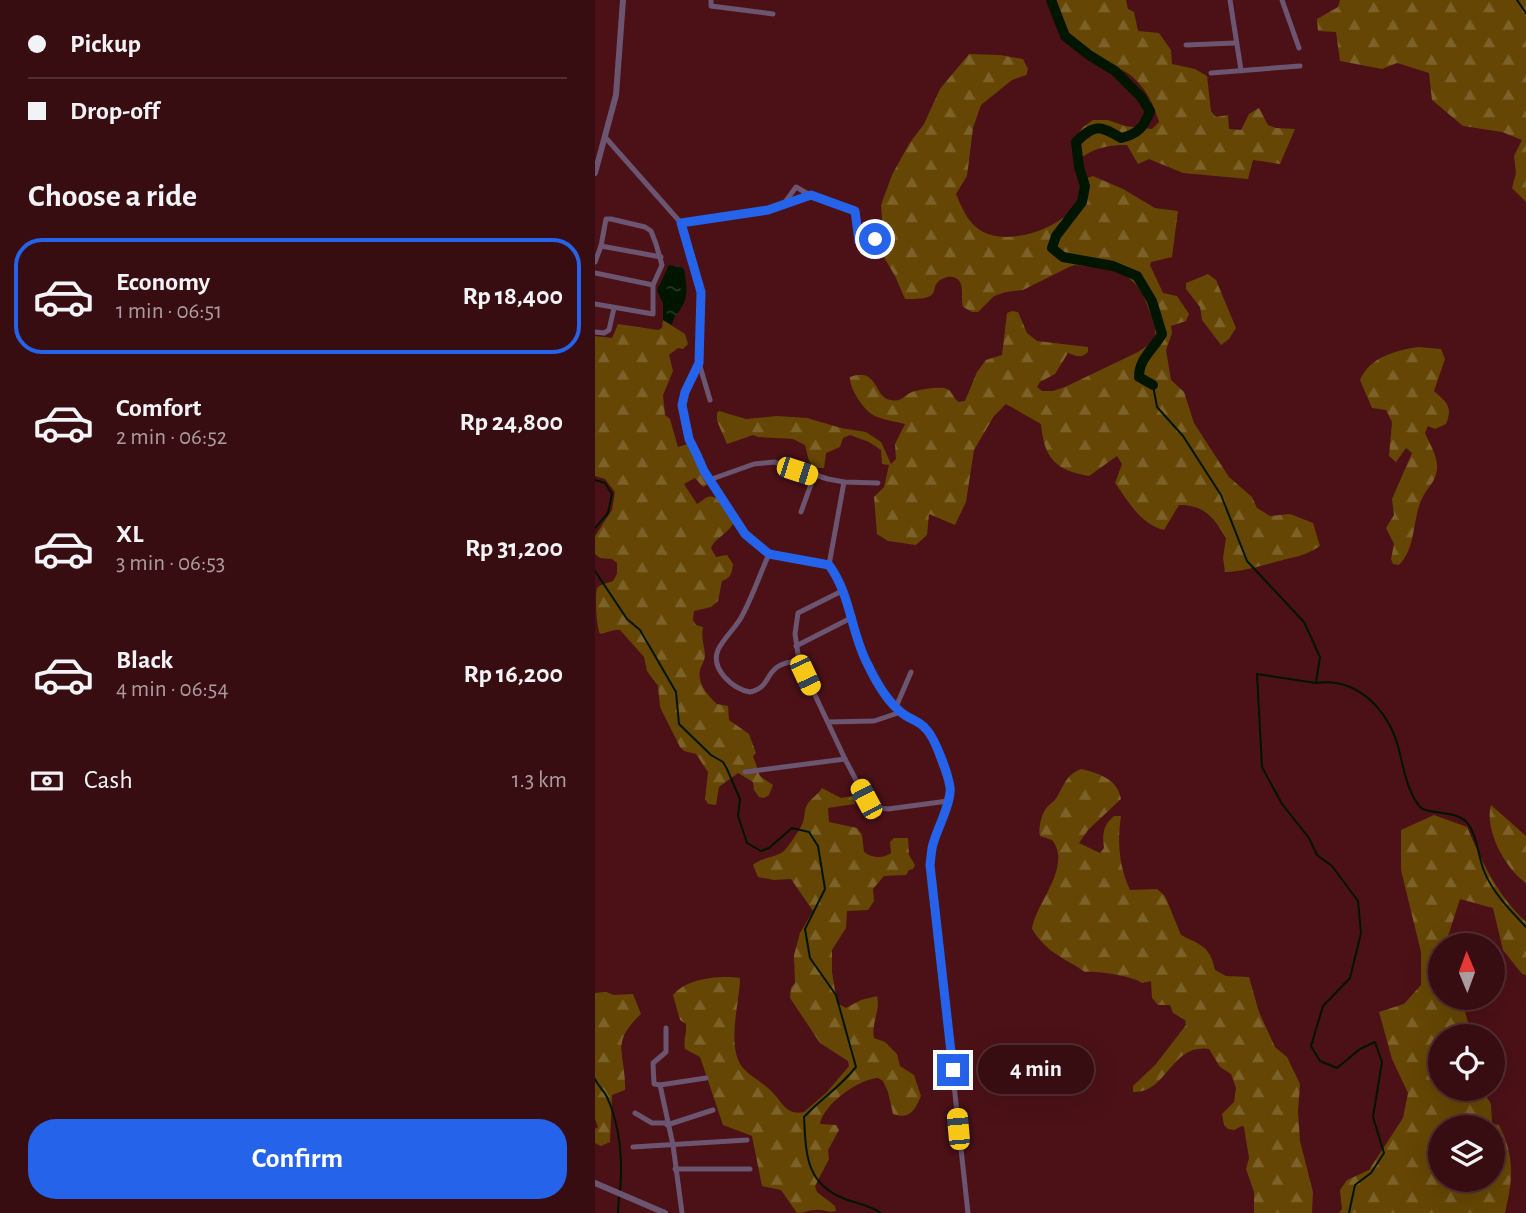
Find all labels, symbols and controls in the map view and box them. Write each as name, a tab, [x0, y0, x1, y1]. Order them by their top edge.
text: Pickup	[70, 31, 141, 57]
text: Drop-off	[70, 98, 159, 124]
text: Choose a ride	[28, 180, 197, 212]
route start	[859, 223, 891, 255]
icon: car	[32, 265, 95, 328]
text: Economy	[116, 269, 210, 295]
text: Rp 18,400	[462, 283, 563, 309]
text: 1 min · 06:51	[116, 300, 222, 323]
icon: car	[32, 391, 95, 454]
text: Comfort	[116, 395, 201, 421]
text: Rp 24,800	[460, 409, 563, 435]
text: 2 min · 06:52	[116, 426, 227, 449]
car	[774, 455, 821, 487]
icon: car	[32, 517, 95, 580]
text: XL	[116, 521, 143, 547]
text: Rp 31,200	[465, 535, 563, 561]
text: 3 min · 06:53	[116, 552, 225, 575]
icon: car	[32, 643, 95, 706]
text: Black	[116, 647, 173, 673]
car	[787, 652, 824, 698]
text: Rp 16,200	[464, 661, 563, 687]
text: 4 min · 06:54	[116, 678, 228, 701]
icon: cash	[28, 762, 66, 800]
text: Cash	[84, 767, 133, 793]
text: 1.3 km	[512, 769, 567, 792]
car	[847, 776, 886, 822]
north arrow	[1428, 933, 1505, 1010]
map controls	[1428, 933, 1505, 1192]
button: locate	[1428, 1024, 1505, 1101]
callout: 4 min	[977, 1046, 1093, 1094]
route end	[937, 1054, 969, 1086]
text: 4 min	[1010, 1058, 1062, 1081]
car	[946, 1107, 971, 1151]
button: layers	[1428, 1115, 1505, 1192]
button: Confirm	[28, 1119, 567, 1199]

